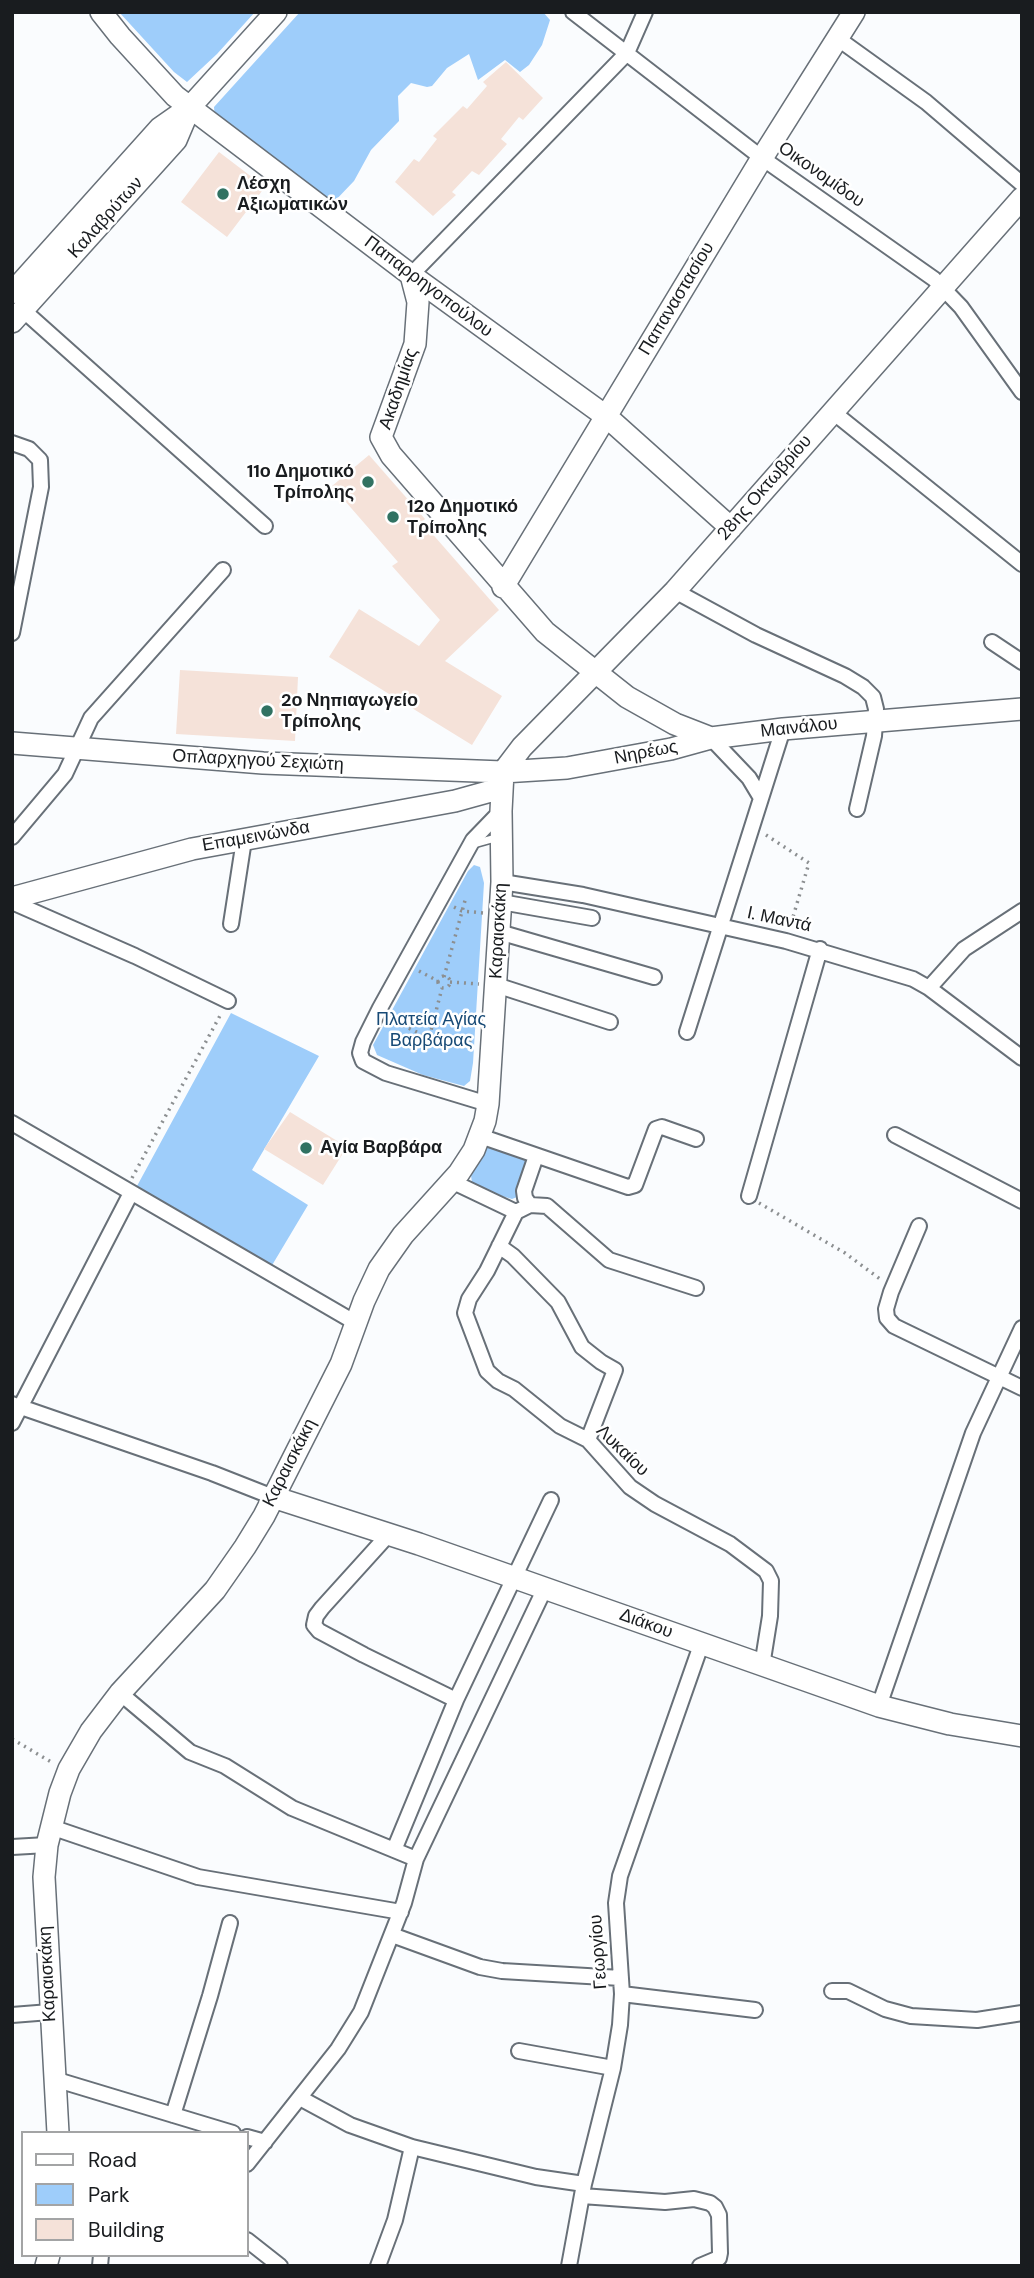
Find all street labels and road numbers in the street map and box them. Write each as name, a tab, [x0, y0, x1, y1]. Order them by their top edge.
street label: Οικονομίδου	[774, 137, 868, 213]
street label: Καλαβρύτων	[64, 173, 148, 263]
street label: Παπαρρηγοπούλου	[360, 232, 496, 342]
street label: Παπαναστασίου	[635, 239, 719, 359]
street label: Ακαδημίας	[375, 345, 423, 433]
street label: 28ης Οκτωβρίου	[713, 431, 817, 545]
street label: Μαινάλου	[759, 713, 839, 743]
street label: Νηρέως	[613, 736, 679, 770]
street label: Οπλαρχηγού Σεχιώτη	[172, 746, 344, 776]
street label: Επαμεινώνδα	[200, 817, 312, 857]
street label: Καραισκάκη	[486, 882, 512, 980]
street label: Ι. Μαντά	[745, 903, 813, 937]
street label: Καραισκάκη	[259, 1415, 321, 1511]
street label: Λυκαίου	[591, 1421, 653, 1481]
street label: Διάκου	[616, 1604, 676, 1644]
street label: Γεωργίου	[586, 1914, 612, 1990]
street label: Καραισκάκη	[35, 1925, 61, 2023]

